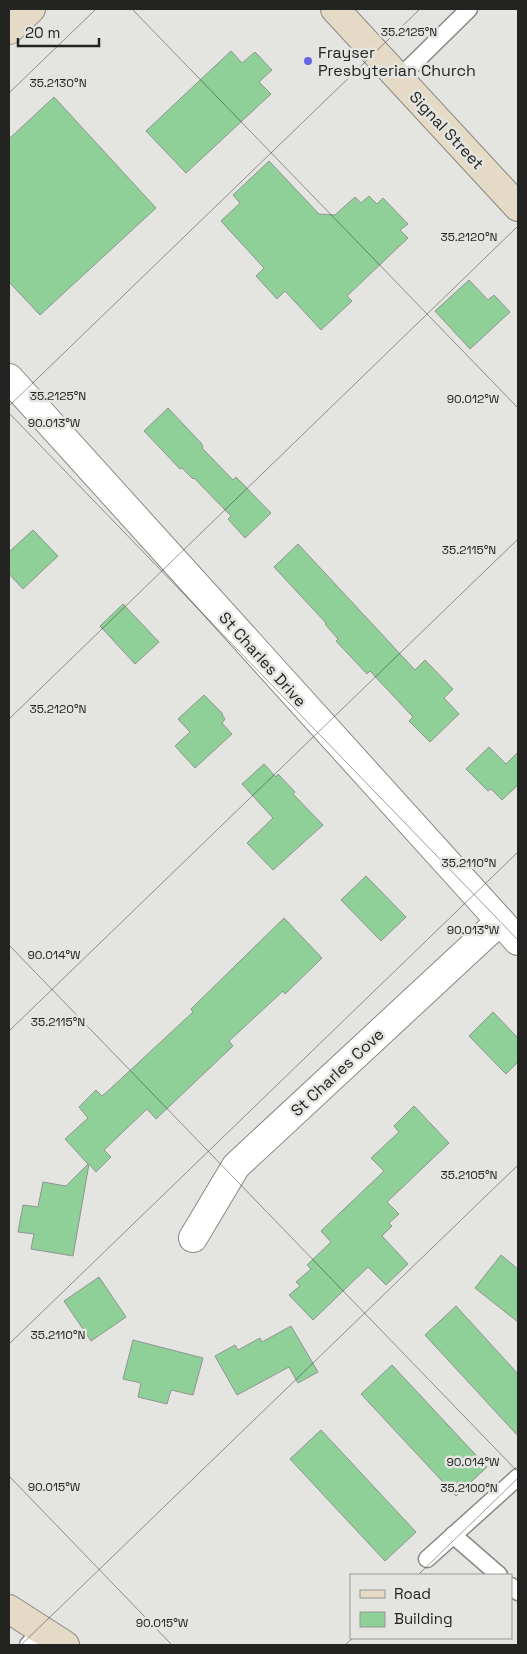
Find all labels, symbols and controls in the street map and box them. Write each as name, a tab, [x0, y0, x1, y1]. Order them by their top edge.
scale bar	[18, 15, 99, 47]
text: 20 m	[25, 23, 60, 42]
text: 35.2125°N	[381, 24, 437, 40]
place label: Frayser Presbyterian Church	[318, 42, 476, 81]
marker: Frayser Presbyterian Church	[302, 55, 314, 67]
text: 35.2130°N	[29, 75, 87, 91]
street label: Signal Street	[405, 87, 488, 174]
text: 35.2120°N	[440, 229, 498, 245]
text: 35.2125°N	[30, 388, 86, 404]
text: 90.012°W	[447, 391, 500, 407]
text: 90.013°W	[28, 415, 81, 431]
text: 35.2115°N	[442, 542, 496, 558]
street label: St Charles Drive	[214, 607, 311, 711]
text: 35.2120°N	[29, 701, 87, 717]
text: 35.2110°N	[442, 855, 496, 871]
text: 90.013°W	[447, 922, 500, 938]
text: 90.014°W	[28, 947, 81, 963]
text: 35.2115°N	[31, 1014, 85, 1030]
street label: St Charles Cove	[286, 1024, 388, 1121]
text: 35.2105°N	[440, 1167, 498, 1183]
text: 35.2110°N	[31, 1327, 85, 1343]
text: 90.014°W	[447, 1454, 500, 1470]
text: 90.015°W	[28, 1479, 81, 1495]
text: 35.2100°N	[440, 1480, 498, 1496]
legend	[350, 1574, 512, 1639]
text: Road	[394, 1584, 431, 1603]
text: Building	[394, 1609, 453, 1628]
text: 90.015°W	[136, 1615, 189, 1631]

